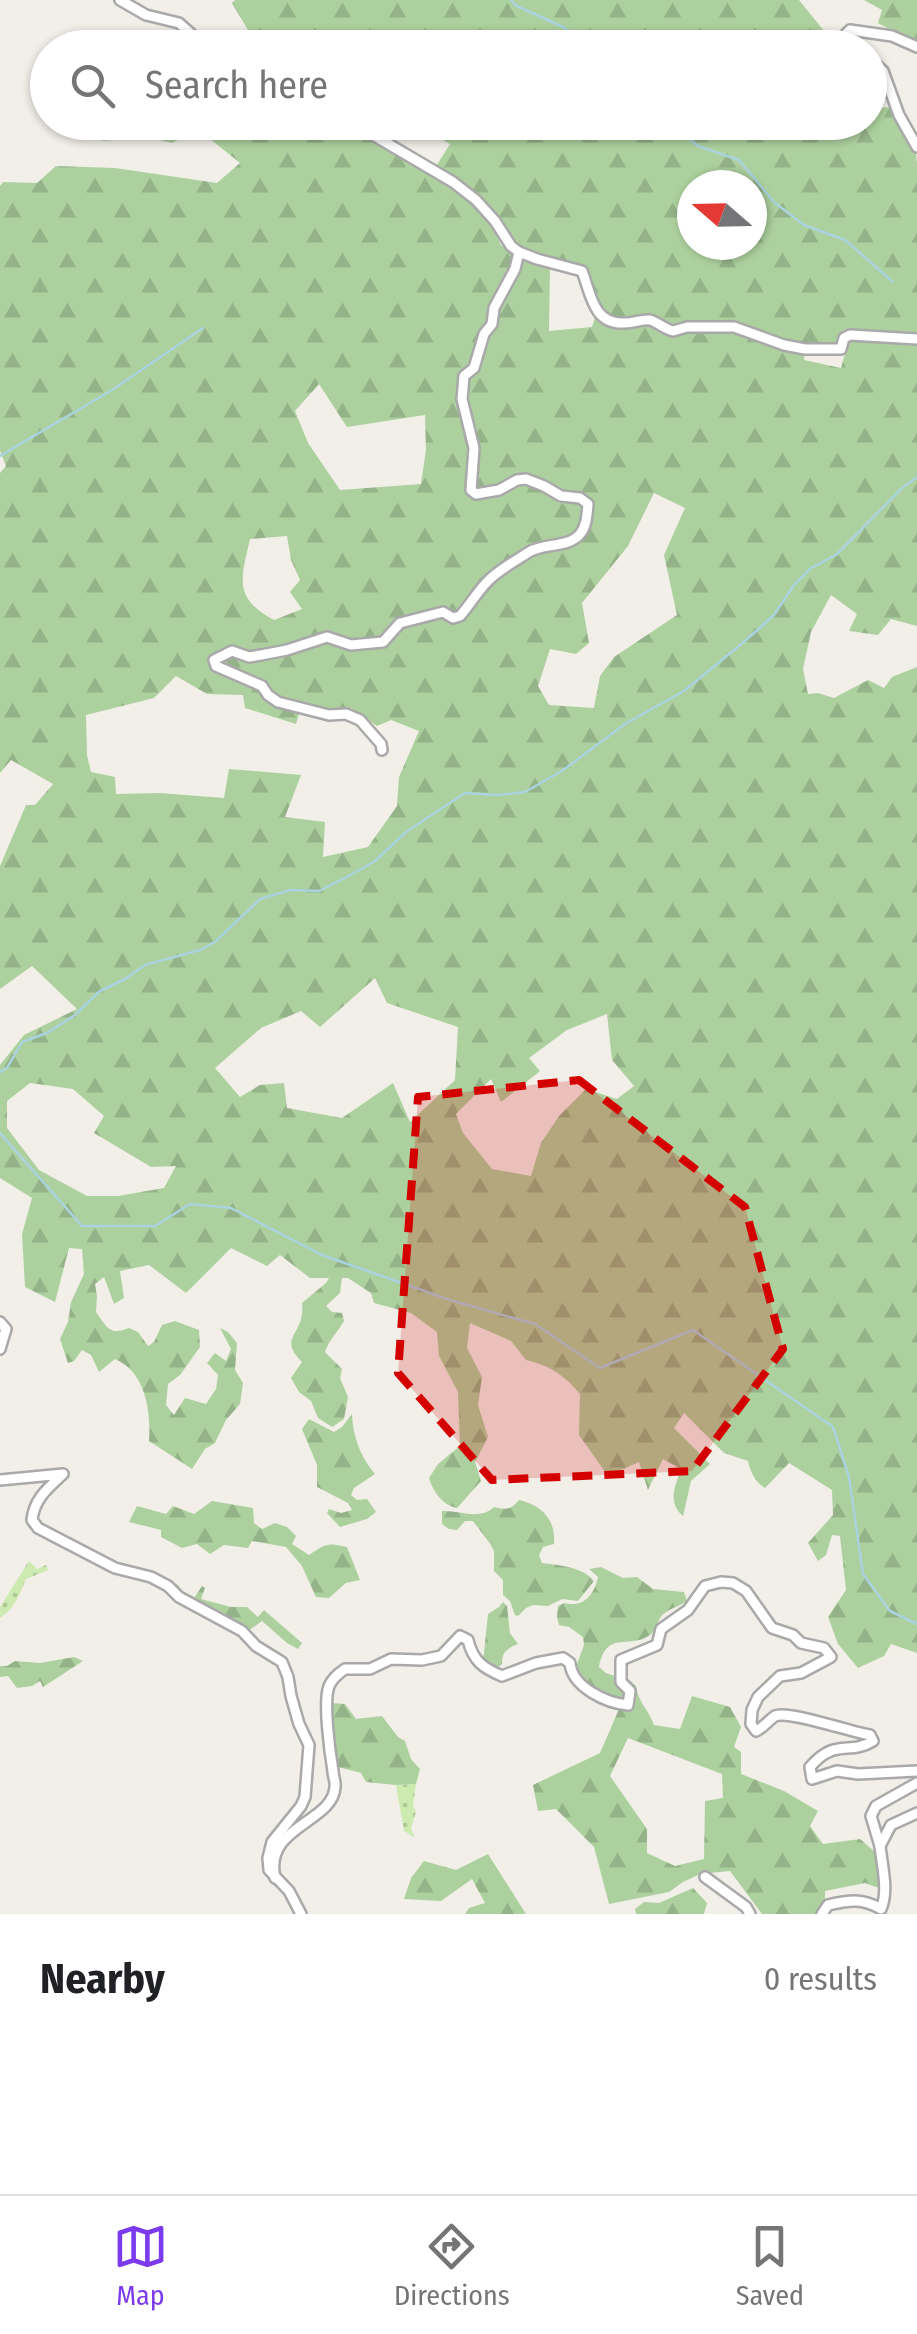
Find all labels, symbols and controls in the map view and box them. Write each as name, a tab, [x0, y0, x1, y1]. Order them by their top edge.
search box	[30, 30, 887, 140]
icon: search	[65, 58, 120, 113]
text: Search here	[145, 62, 328, 108]
north arrow	[677, 170, 767, 260]
text: Nearby	[40, 1954, 165, 2004]
text: 0 results	[764, 1960, 877, 1998]
tab: Map	[113, 2219, 168, 2312]
tab: Directions	[394, 2219, 510, 2312]
tab: Saved	[736, 2219, 804, 2312]

